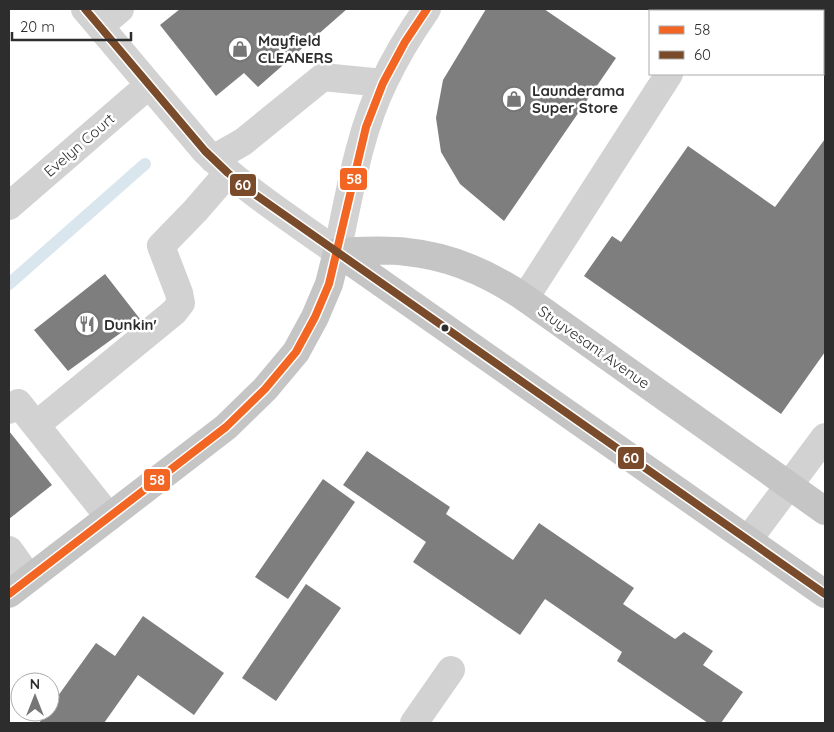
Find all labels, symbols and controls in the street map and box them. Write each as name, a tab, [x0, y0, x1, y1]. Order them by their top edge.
scale bar	[12, 10, 131, 42]
legend	[649, 10, 824, 75]
text: 20 m	[20, 17, 55, 36]
text: 58	[694, 20, 710, 39]
place label: Mayfield CLEANERS	[258, 31, 333, 67]
shop icon: Mayfield CLEANERS	[227, 36, 253, 62]
text: 60	[694, 45, 711, 64]
place label: Launderama Super Store	[532, 81, 625, 117]
shop icon: Launderama Super Store	[501, 86, 527, 112]
street label: Evelyn Court	[40, 109, 118, 181]
line badge: 58	[339, 167, 368, 191]
text: 58	[346, 170, 362, 188]
line badge: 60	[229, 173, 257, 197]
text: 60	[235, 176, 252, 194]
street label: Stuyvesant Avenue	[534, 301, 654, 393]
restaurant icon: Dunkin'	[74, 311, 100, 337]
place label: Dunkin'	[104, 315, 157, 334]
unlabelled marker	[440, 323, 450, 333]
line badge: 60	[617, 446, 645, 470]
text: 60	[623, 449, 640, 467]
line badge: 58	[143, 468, 171, 492]
text: 58	[149, 471, 165, 489]
north arrow	[10, 672, 60, 722]
text: N	[30, 675, 40, 693]

